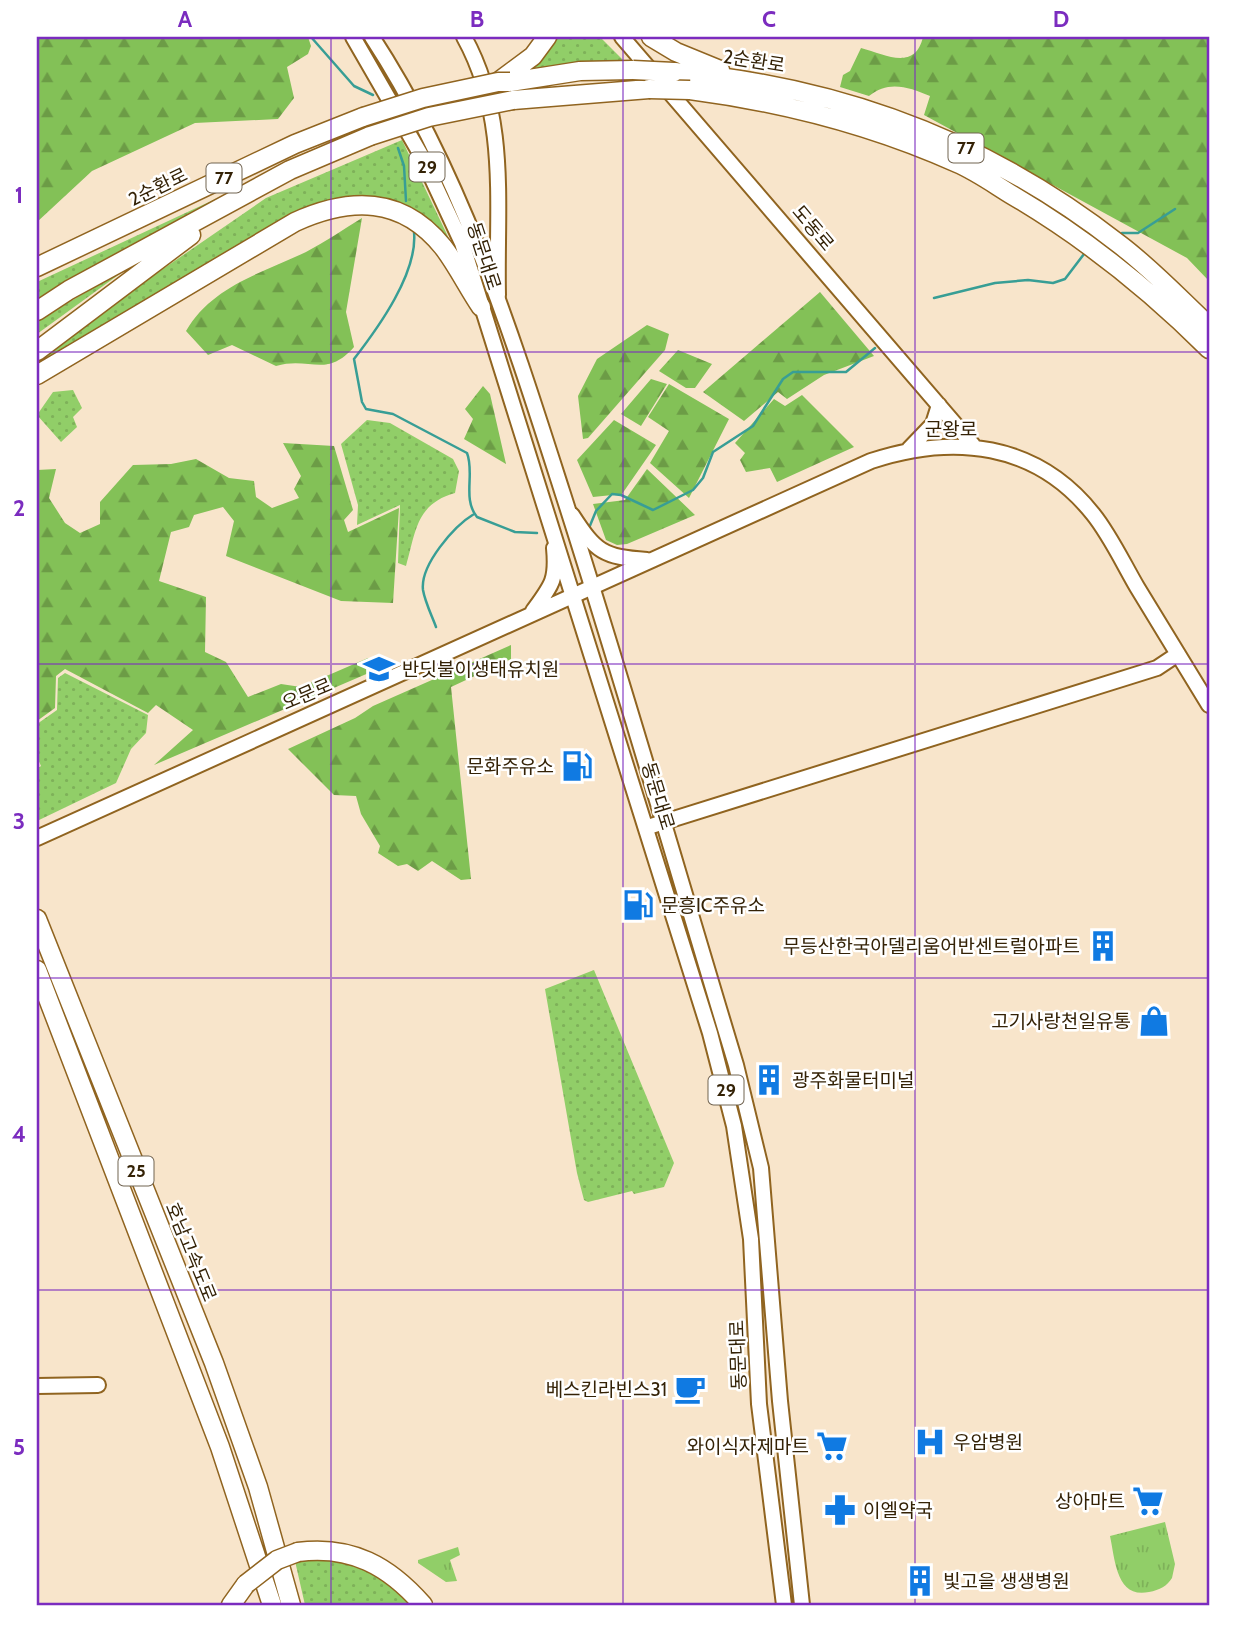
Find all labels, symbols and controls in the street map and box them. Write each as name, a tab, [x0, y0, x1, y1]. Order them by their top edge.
text: A	[178, 5, 193, 33]
text: B	[470, 5, 484, 33]
text: C	[762, 5, 776, 33]
text: D	[1053, 5, 1069, 33]
street label: 2순환로	[721, 45, 787, 77]
road number: 77	[948, 134, 984, 162]
road number: 29	[410, 152, 444, 182]
street label: 2순환로	[125, 163, 191, 211]
road number: 77	[206, 163, 242, 192]
text: 1	[15, 181, 23, 209]
street label: 도동로	[787, 201, 839, 255]
street label: 동문대로	[462, 219, 506, 293]
street label: 군왕로	[925, 418, 977, 441]
text: 2	[13, 494, 25, 522]
school or university icon: 반딧불이생태유치원	[362, 652, 396, 686]
place label: 반딧불이생태유치원	[402, 658, 559, 681]
street label: 오문로	[278, 673, 336, 715]
fuel station icon: 문화주유소	[560, 749, 594, 783]
place label: 문화주유소	[467, 755, 554, 778]
street label: 동문대로	[637, 759, 679, 833]
text: 3	[13, 807, 25, 835]
fuel station icon: 문흥IC주유소	[621, 888, 655, 922]
place label: 문흥IC주유소	[661, 894, 765, 917]
building icon: 무등산한국아델리움어반센트럴아파트	[1086, 929, 1120, 963]
place label: 무등산한국아델리움어반센트럴아파트	[783, 935, 1080, 958]
shop icon: 고기사랑천일유통	[1137, 1004, 1171, 1038]
place label: 고기사랑천일유통	[991, 1010, 1131, 1033]
building icon: 광주화물터미널	[752, 1063, 786, 1097]
place label: 광주화물터미널	[792, 1069, 914, 1092]
road number: 29	[708, 1076, 744, 1105]
text: 4	[12, 1120, 26, 1148]
road number: 25	[118, 1156, 154, 1186]
street label: 호남고속도로	[161, 1199, 221, 1305]
street label: 동문대로	[725, 1320, 751, 1390]
cafe icon: 베스킨라빈스31	[673, 1372, 707, 1406]
place label: 베스킨라빈스31	[546, 1378, 667, 1401]
hospital icon: 우암병원	[913, 1425, 947, 1459]
supermarket icon: 와이식자제마트	[815, 1429, 849, 1463]
place label: 우암병원	[953, 1431, 1023, 1454]
text: 5	[13, 1433, 25, 1461]
place label: 와이식자제마트	[687, 1435, 809, 1458]
supermarket icon: 상아마트	[1131, 1484, 1165, 1518]
place label: 상아마트	[1055, 1490, 1125, 1513]
pharmacy icon: 이엘약국	[823, 1493, 857, 1527]
place label: 이엘약국	[863, 1499, 933, 1522]
building icon: 빛고을 생생병원	[903, 1564, 937, 1598]
place label: 빛고을 생생병원	[943, 1570, 1070, 1593]

